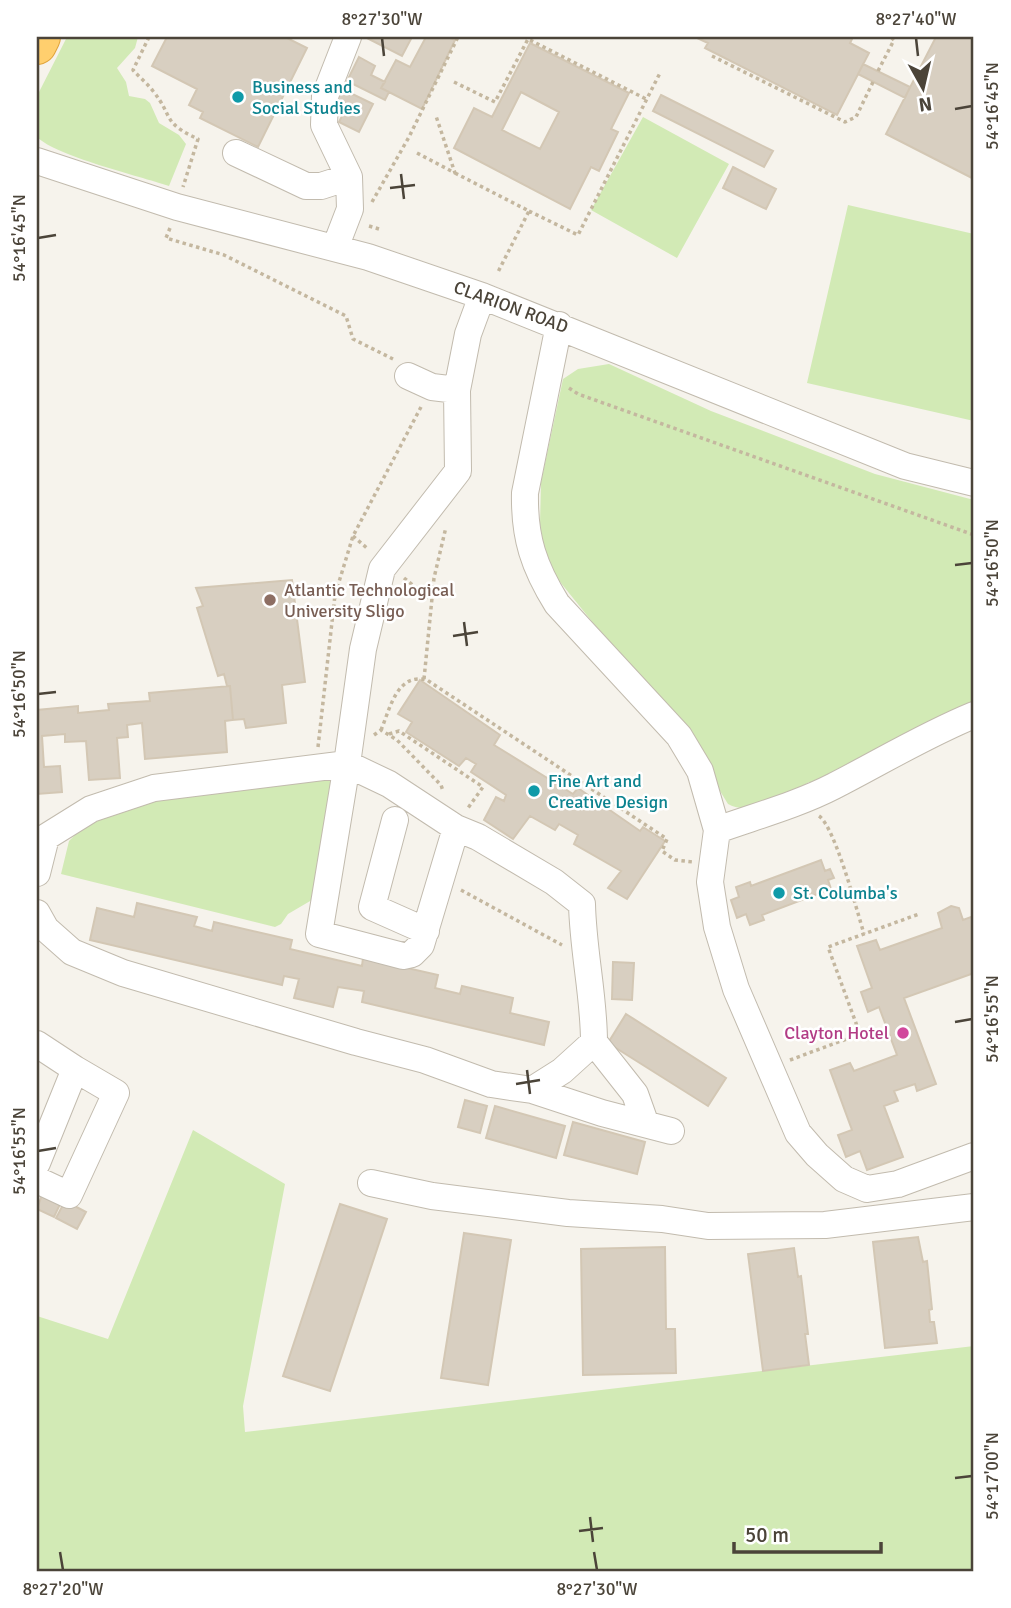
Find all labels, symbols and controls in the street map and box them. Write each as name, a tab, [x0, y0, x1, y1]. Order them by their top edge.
text: 8°27'30"W	[341, 8, 423, 30]
text: 8°27'40"W	[875, 8, 957, 30]
north arrow	[888, 52, 958, 122]
text: 54°16'45"N	[981, 62, 1003, 150]
place label: Business and Social Studies	[252, 76, 361, 119]
marker: Business and Social Studies	[230, 89, 246, 105]
text: N	[917, 91, 933, 117]
text: 54°16'45"N	[8, 194, 30, 282]
street label: CLARION ROAD	[451, 276, 571, 338]
text: 54°16'50"N	[981, 519, 1003, 607]
place label: Atlantic Technological University Sligo	[284, 579, 455, 622]
marker: Atlantic Technological University Sligo	[262, 592, 278, 608]
text: 54°16'50"N	[8, 650, 30, 738]
place label: Fine Art and Creative Design	[548, 770, 668, 813]
marker: Fine Art and Creative Design	[526, 783, 542, 799]
place label: St. Columba's	[793, 882, 898, 904]
marker: St. Columba's	[771, 885, 787, 901]
text: 54°16'55"N	[981, 975, 1003, 1063]
place label: Clayton Hotel	[784, 1022, 889, 1044]
marker: Clayton Hotel	[895, 1025, 911, 1041]
text: 54°16'55"N	[8, 1107, 30, 1195]
text: 54°17'00"N	[981, 1432, 1003, 1520]
scale bar	[734, 1510, 881, 1554]
text: 50 m	[745, 1522, 789, 1548]
text: 8°27'20"W	[22, 1578, 104, 1600]
text: 8°27'30"W	[556, 1578, 638, 1600]

